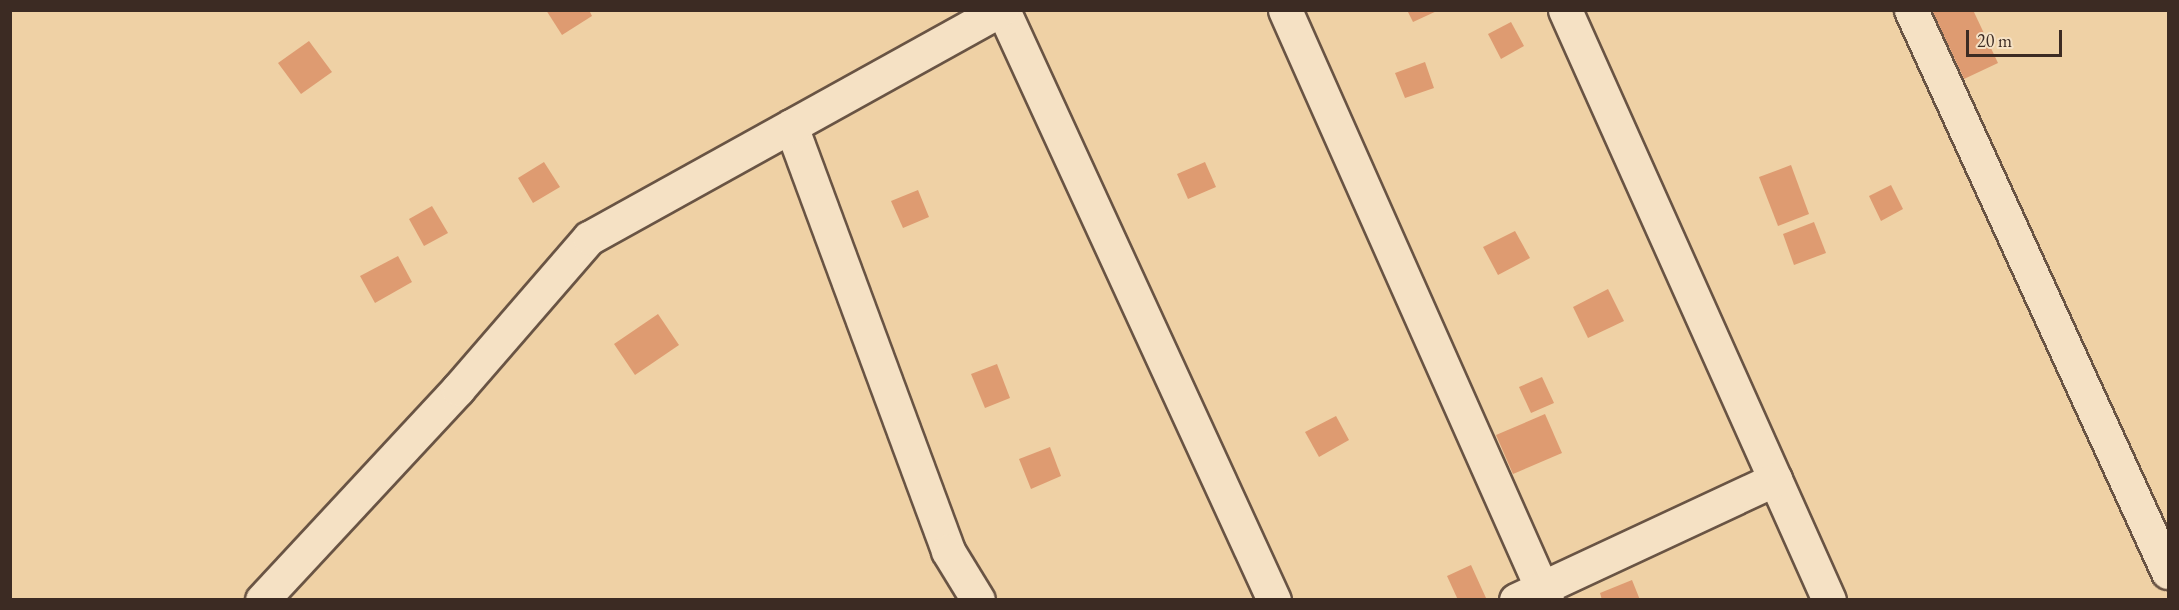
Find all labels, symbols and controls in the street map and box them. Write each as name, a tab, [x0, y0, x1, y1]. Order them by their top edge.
scale bar	[1969, 18, 2065, 56]
text: 20 m	[1977, 29, 2012, 52]

